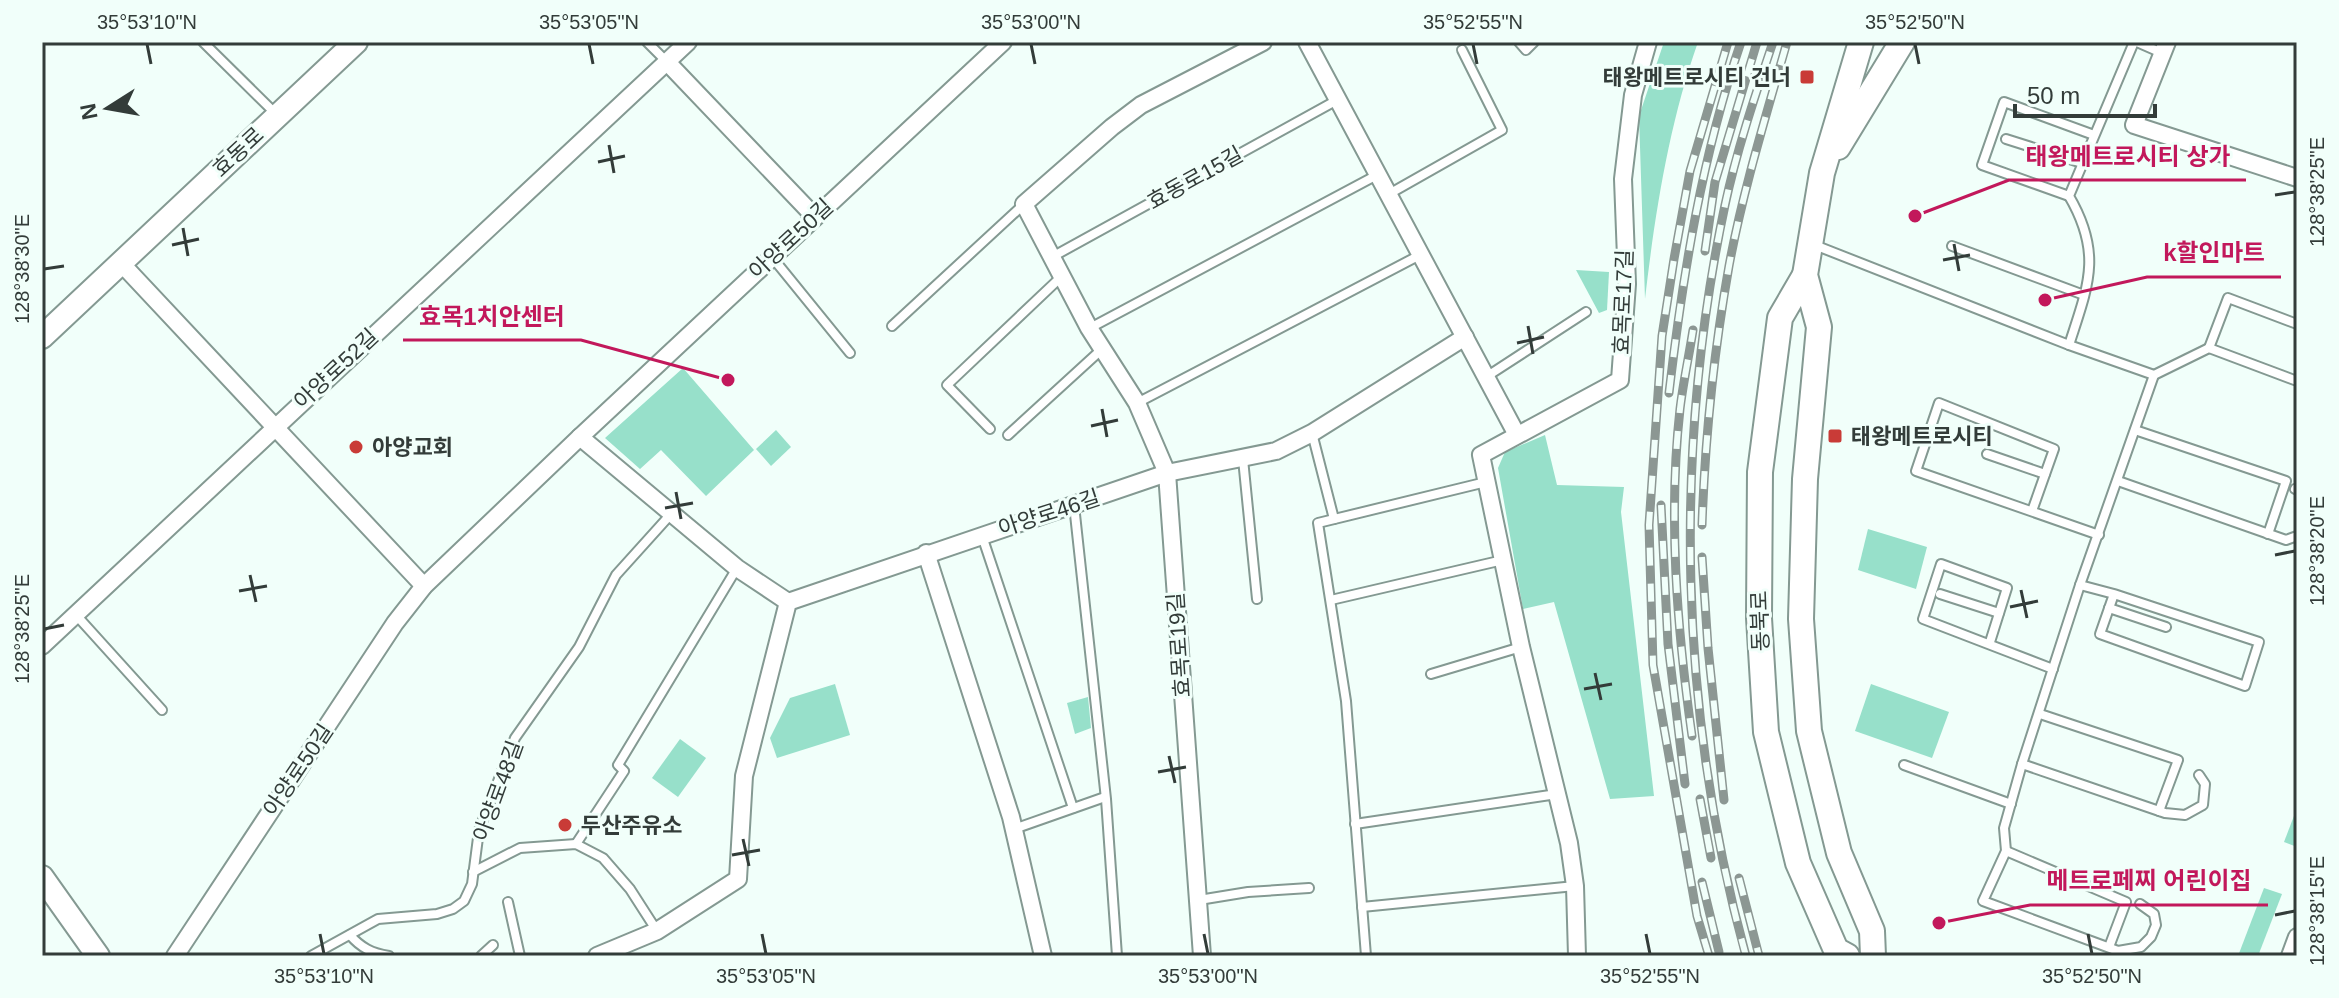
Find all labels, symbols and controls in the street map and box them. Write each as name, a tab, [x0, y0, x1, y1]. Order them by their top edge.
text: 35°53'10"N	[97, 11, 197, 33]
text: 35°53'05"N	[539, 11, 639, 33]
text: 35°53'00"N	[981, 11, 1081, 33]
text: 35°52'55"N	[1423, 11, 1523, 33]
text: 35°52'50"N	[1865, 11, 1965, 33]
place label: 태왕메트로시티 건너	[1603, 65, 1791, 90]
north arrow	[68, 68, 148, 148]
marker: 태왕메트로시티 건너	[1798, 68, 1816, 86]
scale bar	[2015, 68, 2155, 118]
text: 50 m	[2027, 82, 2080, 109]
text: N	[75, 102, 103, 122]
street label: 효동로	[207, 122, 269, 182]
callout: 태왕메트로시티 상가	[2009, 132, 2246, 180]
text: 128°38'25"E	[2306, 137, 2328, 247]
street label: 효동로15길	[1143, 142, 1247, 214]
text: 태왕메트로시티 상가	[2025, 143, 2231, 170]
street label: 아양로50길	[744, 194, 838, 284]
text: 128°38'30"E	[11, 214, 33, 324]
callout: k할인마트	[2147, 229, 2281, 277]
text: k할인마트	[2163, 239, 2265, 266]
street label: 효목로17길	[1609, 249, 1637, 355]
callout: 효목1치안센터	[403, 292, 581, 340]
text: 효목1치안센터	[419, 303, 565, 330]
street label: 아양로52길	[289, 324, 383, 414]
place label: 태왕메트로시티	[1851, 424, 1993, 449]
marker: 태왕메트로시티	[1826, 427, 1844, 445]
place label: 아양교회	[372, 435, 453, 460]
marker: 아양교회	[347, 438, 365, 456]
street label: 아양로46길	[995, 485, 1103, 541]
text: 128°38'20"E	[2306, 496, 2328, 606]
text: 128°38'25"E	[11, 574, 33, 684]
street label: 동북로	[1746, 590, 1774, 652]
street label: 효목로19길	[1163, 592, 1195, 698]
street label: 아양로50길	[258, 719, 338, 821]
street label: 아양로48길	[468, 737, 528, 845]
place label: 두산주유소	[581, 813, 682, 838]
marker: 두산주유소	[556, 816, 574, 834]
text: 128°38'15"E	[2306, 856, 2328, 966]
callout: 메트로페찌 어린이집	[2030, 857, 2268, 905]
text: 메트로페찌 어린이집	[2046, 867, 2252, 894]
text: 35°53'10"N	[274, 965, 374, 987]
text: 35°53'05"N	[716, 965, 816, 987]
text: 35°53'00"N	[1158, 965, 1258, 987]
text: 35°52'55"N	[1600, 965, 1700, 987]
text: 35°52'50"N	[2042, 965, 2142, 987]

